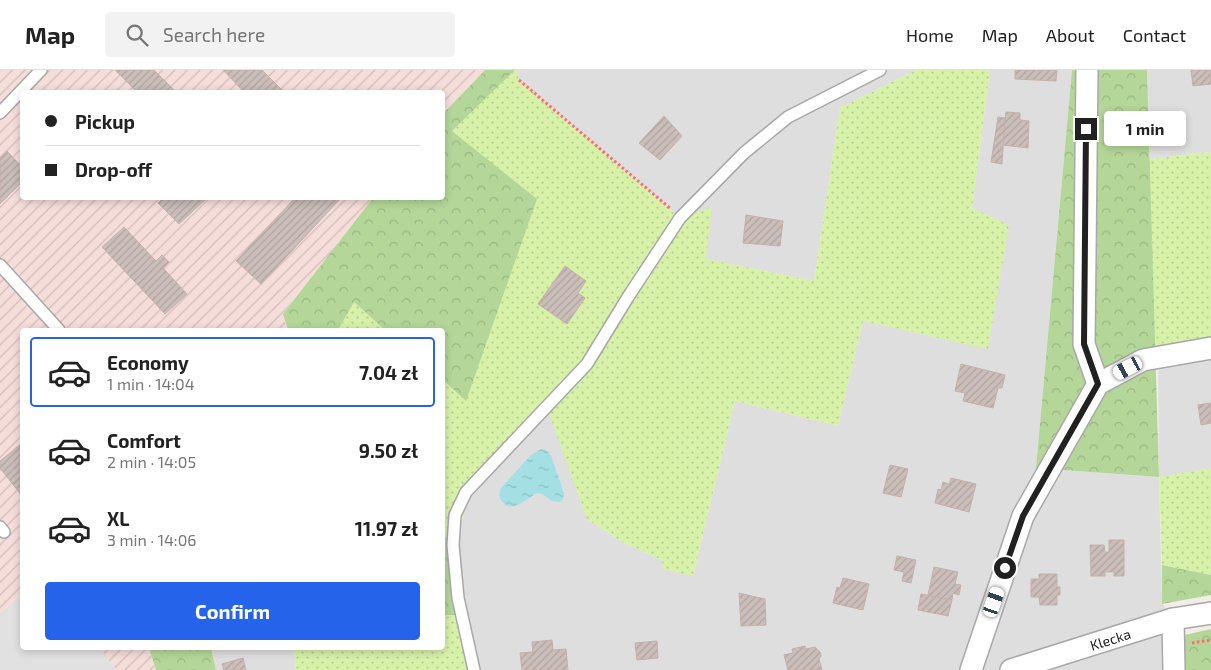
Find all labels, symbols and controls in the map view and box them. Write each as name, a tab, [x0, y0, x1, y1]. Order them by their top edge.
search box	[105, 12, 455, 57]
text: Map	[25, 20, 75, 49]
icon: search	[123, 21, 151, 49]
text: Search here	[163, 23, 265, 46]
text: Home	[906, 24, 954, 46]
text: Map	[982, 24, 1018, 46]
text: About	[1046, 24, 1095, 46]
text: Contact	[1123, 24, 1186, 46]
text: Pickup	[75, 110, 135, 133]
callout: 1 min	[1104, 112, 1186, 146]
route end	[1075, 118, 1097, 140]
text: 1 min	[1126, 119, 1164, 138]
text: Drop-off	[75, 158, 152, 181]
icon: car	[47, 350, 92, 395]
text: Economy	[107, 351, 189, 374]
car	[1111, 354, 1144, 382]
text: 7.04 zł	[359, 361, 418, 384]
text: 1 min · 14:04	[107, 374, 195, 393]
icon: car	[47, 428, 92, 473]
text: Comfort	[107, 429, 181, 452]
text: 9.50 zł	[359, 439, 418, 462]
text: 2 min · 14:05	[107, 452, 196, 471]
icon: car	[47, 506, 92, 551]
text: XL	[107, 507, 129, 530]
text: 11.97 zł	[355, 517, 418, 540]
text: 3 min · 14:06	[107, 530, 196, 549]
route start	[994, 557, 1016, 579]
button: Confirm	[45, 582, 420, 640]
car	[982, 585, 1005, 619]
street label: Klecka	[1088, 624, 1133, 653]

